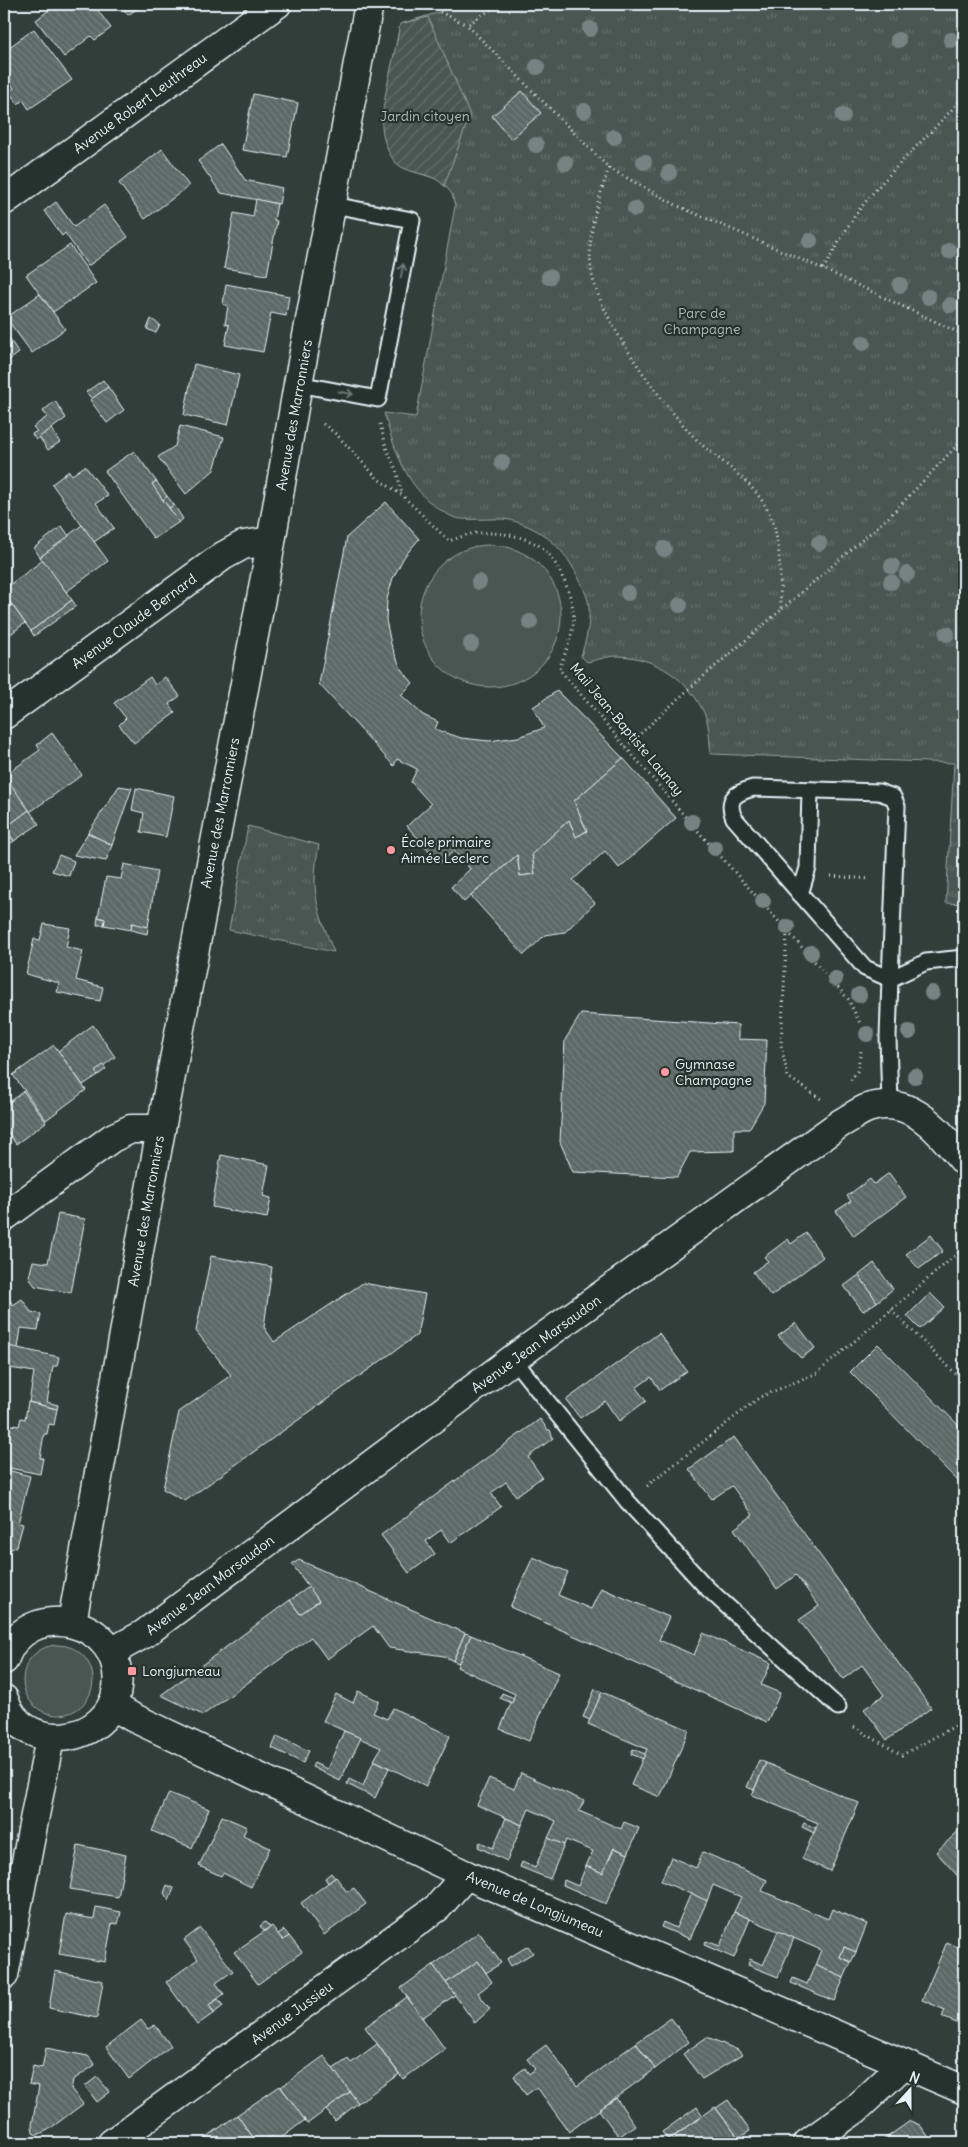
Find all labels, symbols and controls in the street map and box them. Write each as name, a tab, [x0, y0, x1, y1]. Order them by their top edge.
street label: Avenue Robert Leuthreau	[70, 49, 210, 157]
park label: Jardin citoyen	[380, 107, 470, 125]
one-way arrow	[398, 263, 407, 279]
park label: Parc de Champagne	[664, 304, 740, 338]
street label: Avenue des Marronniers	[272, 338, 316, 492]
one-way arrow	[338, 388, 354, 398]
street label: Avenue Claude Bernard	[68, 570, 200, 672]
street label: Mail Jean-Baptiste Launay	[566, 659, 688, 799]
street label: Avenue des Marronniers	[197, 736, 243, 890]
place label: École primaire Aimée Leclerc	[401, 833, 491, 867]
marker: École primaire Aimée Leclerc	[385, 844, 397, 856]
place label: Gymnase Champagne	[675, 1055, 752, 1089]
marker: Gymnase Champagne	[659, 1066, 671, 1078]
street label: Avenue des Marronniers	[124, 1134, 168, 1288]
street label: Avenue Jean Marsaudon	[468, 1291, 604, 1397]
street label: Avenue Jean Marsaudon	[142, 1531, 278, 1639]
place label: Longjumeau	[142, 1662, 220, 1680]
marker: Longjumeau	[126, 1665, 138, 1677]
street label: Avenue de Longjumeau	[463, 1867, 607, 1941]
street label: Avenue Jussieu	[247, 1977, 337, 2049]
north arrow	[886, 2064, 936, 2114]
text: N	[907, 2068, 922, 2088]

